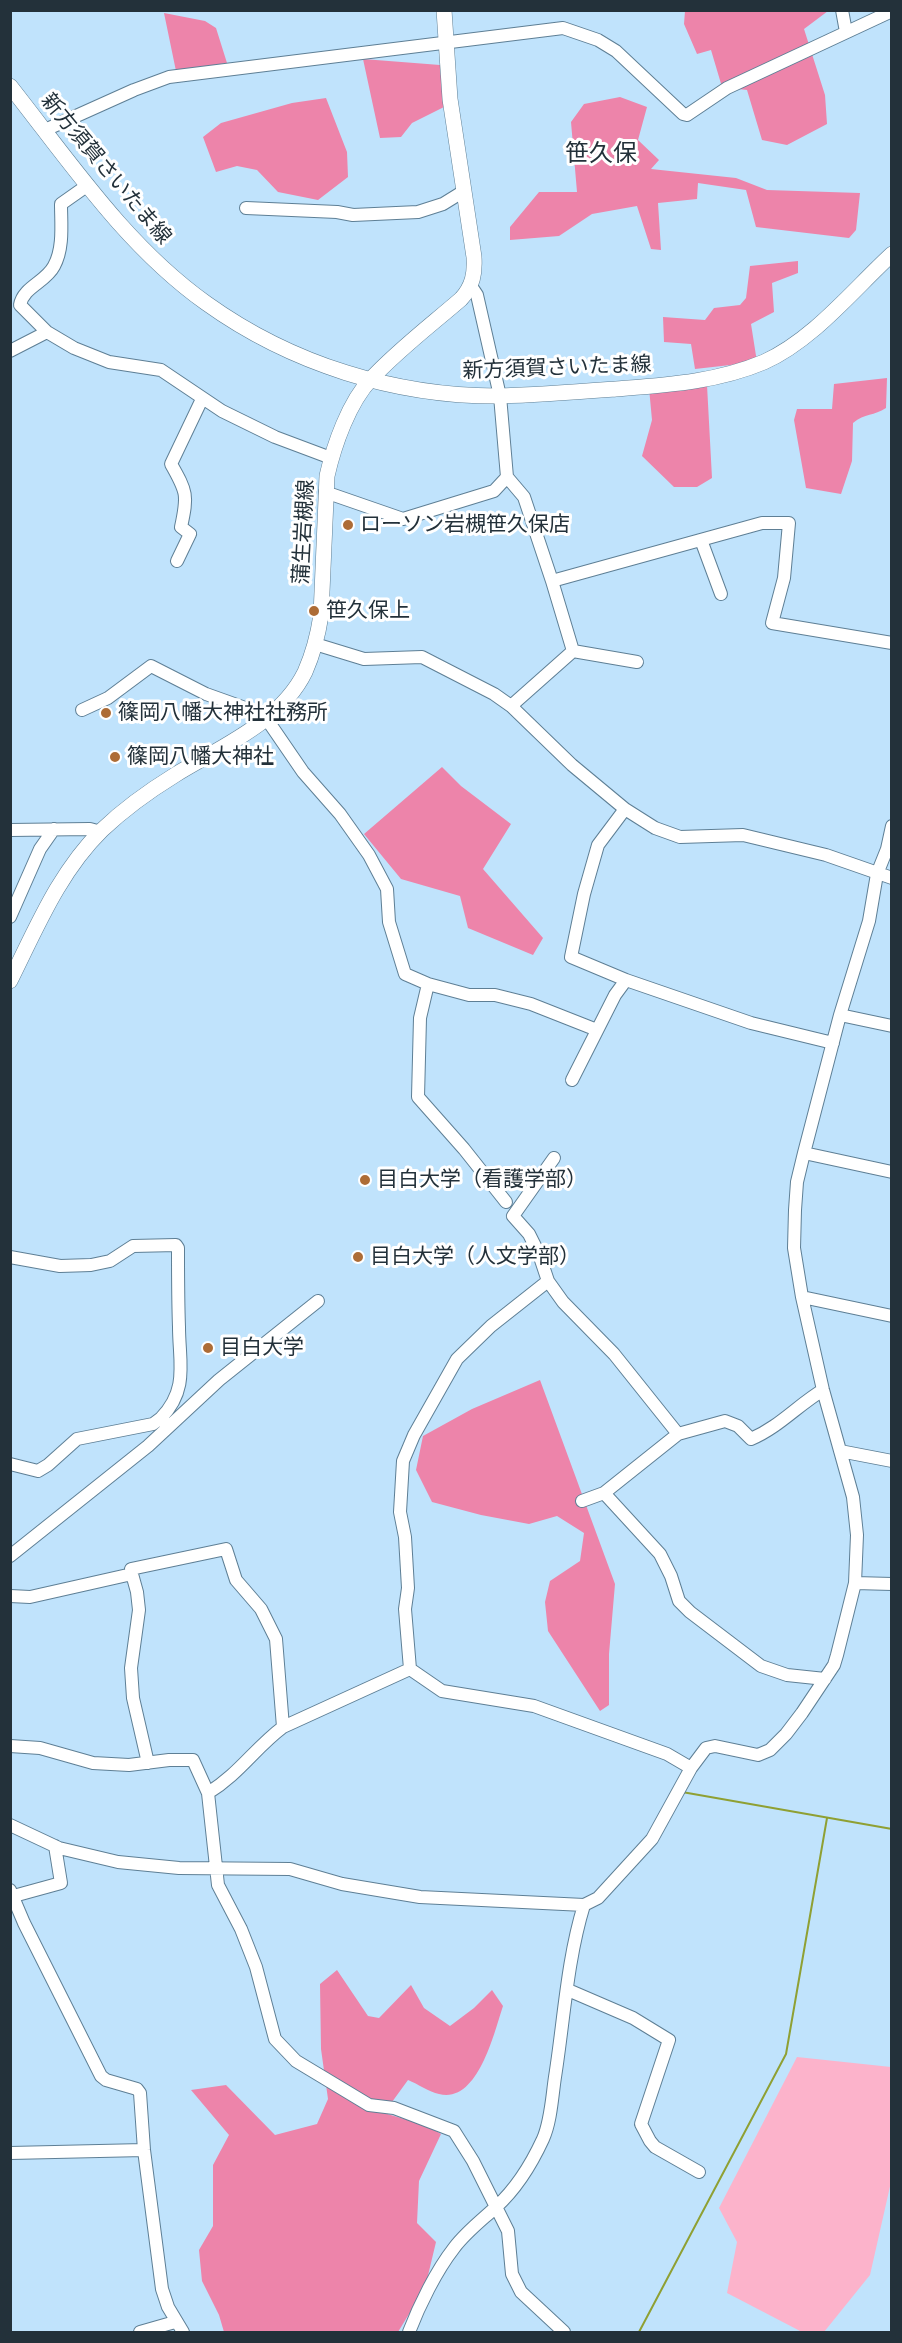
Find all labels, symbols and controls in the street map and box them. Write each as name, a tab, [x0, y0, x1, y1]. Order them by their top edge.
street label: 新方須賀さいたま線	[36, 89, 176, 249]
district label: 笹久保	[565, 140, 637, 168]
street label: 新方須賀さいたま線	[462, 352, 652, 384]
street label: 蒲生岩槻線	[289, 479, 319, 585]
place label: ローソン岩槻笹久保店	[360, 512, 570, 538]
marker: ローソン岩槻笹久保店	[341, 518, 355, 532]
place label: 笹久保上	[326, 598, 410, 624]
marker: 笹久保上	[307, 604, 321, 618]
place label: 篠岡八幡大神社社務所	[118, 700, 328, 726]
marker: 篠岡八幡大神社社務所	[99, 706, 113, 720]
place label: 篠岡八幡大神社	[127, 744, 274, 770]
marker: 篠岡八幡大神社	[108, 750, 122, 764]
place label: 目白大学（看護学部）	[377, 1167, 587, 1193]
marker: 目白大学（看護学部）	[358, 1173, 372, 1187]
place label: 目白大学（人文学部）	[370, 1244, 580, 1270]
marker: 目白大学（人文学部）	[351, 1250, 365, 1264]
place label: 目白大学	[220, 1335, 304, 1361]
marker: 目白大学	[201, 1341, 215, 1355]

